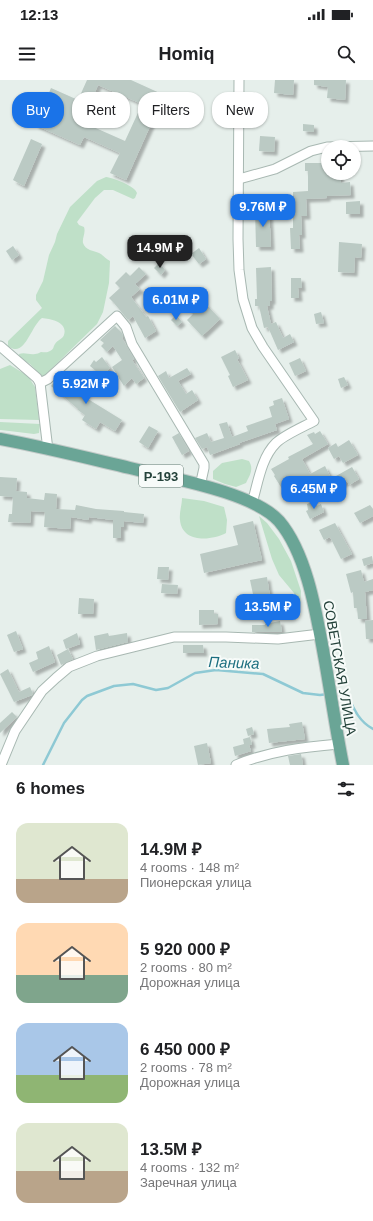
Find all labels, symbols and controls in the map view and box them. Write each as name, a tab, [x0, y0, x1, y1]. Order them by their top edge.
text: 12:13	[20, 6, 58, 23]
icon: menu	[16, 43, 38, 65]
icon: search	[335, 43, 357, 65]
text: Homiq	[159, 44, 215, 64]
chip: Buy	[12, 92, 64, 128]
chip: Rent	[72, 92, 130, 128]
chip: Filters	[138, 92, 204, 128]
chip: New	[212, 92, 268, 128]
map controls	[321, 140, 361, 180]
button: locate	[321, 140, 361, 180]
pin: 9.76M ₽	[226, 194, 300, 228]
text: 9.76M ₽	[239, 199, 287, 214]
pin: 14.9M ₽	[123, 235, 197, 269]
text: 14.9M ₽	[136, 240, 184, 255]
pin: 6.01M ₽	[139, 287, 213, 321]
text: 6.01M ₽	[152, 292, 200, 307]
pin: 5.92M ₽	[49, 371, 123, 405]
text: 5.92M ₽	[62, 376, 110, 391]
road number: Р-193	[139, 465, 183, 487]
pin: 6.45M ₽	[277, 476, 351, 510]
text: 6.45M ₽	[290, 481, 338, 496]
pin: 13.5M ₽	[231, 594, 305, 628]
text: 13.5M ₽	[244, 599, 292, 614]
street label: СОВЕТСКАЯ УЛИЦА	[320, 599, 360, 737]
water label: Паника	[208, 653, 260, 672]
icon: filters	[335, 778, 357, 800]
text: 6 homes	[16, 779, 85, 798]
icon: home	[48, 839, 96, 887]
text: 14.9M ₽	[140, 840, 202, 859]
text: 4 rooms · 148 m²	[140, 860, 239, 875]
text: Пионерская улица	[140, 875, 252, 890]
icon: home	[48, 939, 96, 987]
text: 5 920 000 ₽	[140, 940, 230, 959]
text: 2 rooms · 80 m²	[140, 960, 232, 975]
text: Дорожная улица	[140, 975, 240, 990]
icon: home	[48, 1039, 96, 1087]
text: 6 450 000 ₽	[140, 1040, 230, 1059]
text: 2 rooms · 78 m²	[140, 1060, 232, 1075]
text: Дорожная улица	[140, 1075, 240, 1090]
icon: home	[48, 1139, 96, 1187]
text: 13.5M ₽	[140, 1140, 202, 1159]
text: 4 rooms · 132 m²	[140, 1160, 239, 1175]
text: Заречная улица	[140, 1175, 237, 1190]

